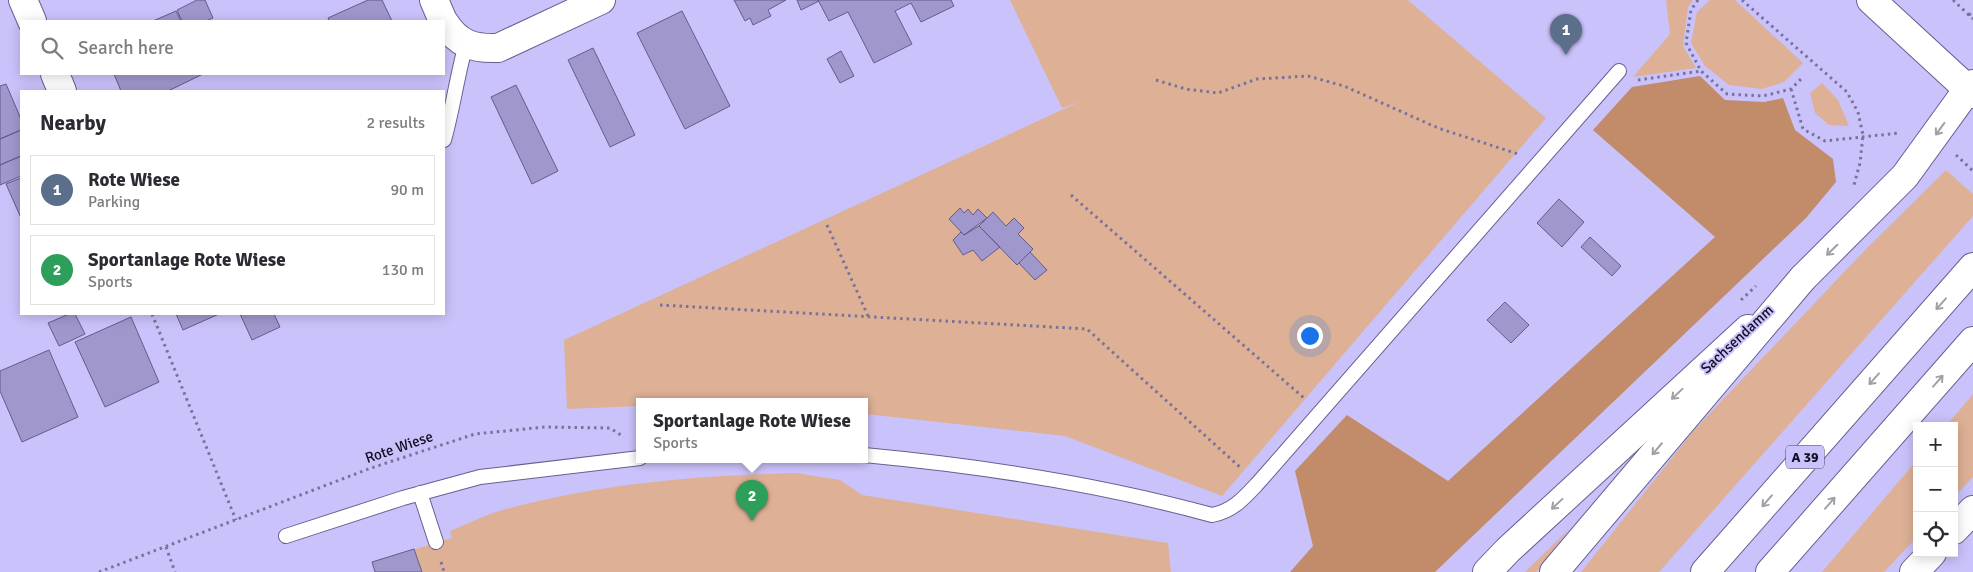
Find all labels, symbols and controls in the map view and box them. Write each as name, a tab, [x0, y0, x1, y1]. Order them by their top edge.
pin: 1	[1550, 14, 1582, 55]
search box	[20, 20, 445, 75]
icon: search	[38, 34, 66, 62]
text: Search here	[78, 36, 174, 60]
text: Nearby	[40, 110, 106, 136]
text: 2 results	[366, 113, 425, 133]
one-way arrow	[1935, 122, 1945, 136]
text: Rote Wiese	[88, 168, 180, 192]
text: 1	[53, 180, 61, 200]
text: 90 m	[390, 180, 424, 200]
text: Parking	[88, 192, 140, 212]
one-way arrow	[1826, 244, 1838, 256]
text: Sportanlage Rote Wiese	[88, 248, 286, 272]
text: 2	[53, 260, 61, 280]
text: 130 m	[382, 260, 424, 280]
text: Sports	[88, 272, 133, 292]
one-way arrow	[1935, 297, 1946, 310]
street label: Sachsendamm	[1697, 301, 1777, 377]
your location	[1297, 323, 1323, 349]
one-way arrow	[1868, 373, 1880, 386]
one-way arrow	[1932, 375, 1943, 388]
one-way arrow	[1670, 388, 1683, 400]
popup	[636, 398, 868, 463]
text: Sportanlage Rote Wiese	[653, 409, 851, 433]
map controls	[1913, 422, 1958, 557]
button: +	[1913, 422, 1958, 467]
street label: Rote Wiese	[363, 427, 435, 467]
text: Sports	[653, 433, 698, 453]
one-way arrow	[1652, 442, 1663, 455]
road number: A 39	[1786, 446, 1824, 468]
button: −	[1913, 467, 1958, 512]
pin: 2	[736, 480, 768, 521]
one-way arrow	[1761, 495, 1772, 508]
one-way arrow	[1825, 496, 1836, 509]
one-way arrow	[1551, 498, 1564, 510]
button: locate	[1913, 512, 1958, 557]

